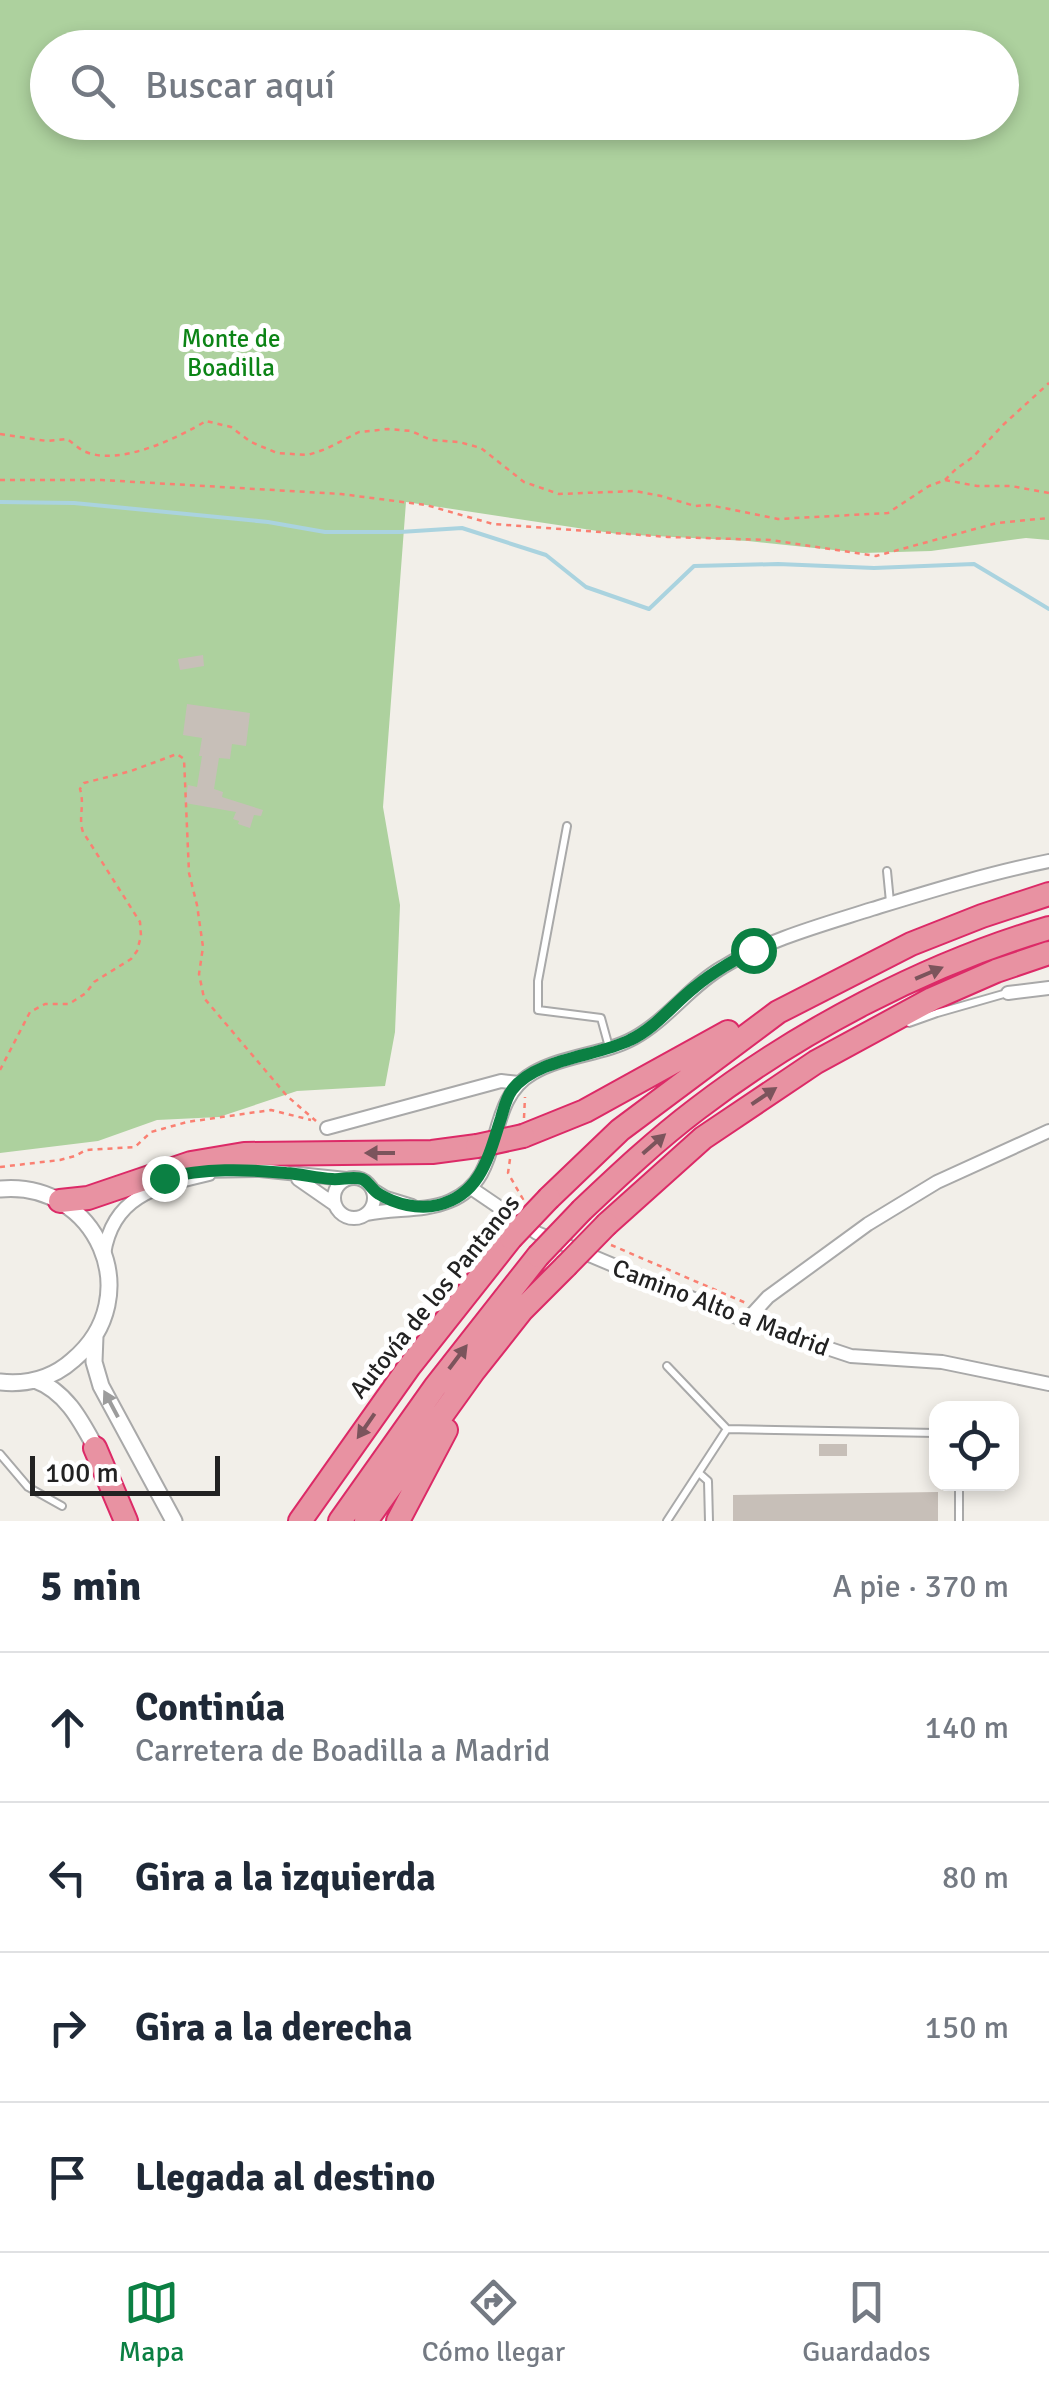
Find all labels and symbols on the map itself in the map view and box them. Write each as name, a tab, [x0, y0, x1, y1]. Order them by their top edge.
park label: Monte de Boadilla	[181, 323, 281, 383]
route start	[731, 928, 777, 974]
one-way arrow	[914, 964, 944, 980]
one-way arrow	[750, 1087, 777, 1106]
one-way arrow	[641, 1134, 666, 1156]
one-way arrow	[364, 1145, 396, 1161]
route end	[142, 1156, 188, 1202]
street label: Autovía de los Pantanos	[343, 1188, 526, 1404]
street label: Camino Alto a Madrid	[608, 1252, 833, 1363]
one-way arrow	[447, 1344, 468, 1370]
one-way arrow	[103, 1390, 120, 1419]
one-way arrow	[357, 1413, 377, 1440]
scale bar	[30, 1451, 220, 1496]

